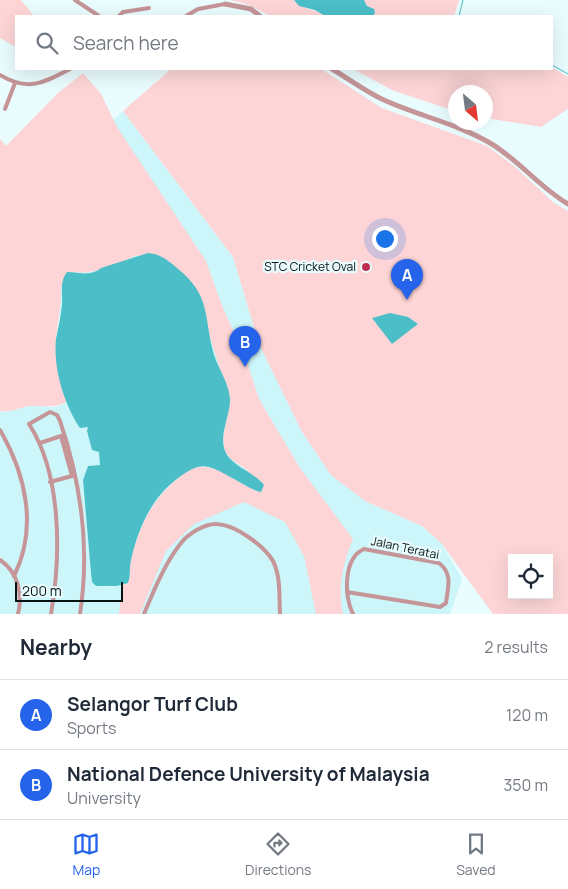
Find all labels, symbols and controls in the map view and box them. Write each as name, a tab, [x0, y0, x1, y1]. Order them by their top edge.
search box	[15, 15, 553, 70]
icon: search	[33, 29, 61, 57]
text: Search here	[73, 30, 179, 56]
north arrow	[448, 85, 493, 130]
your location	[372, 226, 398, 252]
place label: STC Cricket Oval	[264, 258, 356, 275]
pin: A	[391, 259, 423, 300]
marker: STC Cricket Oval	[360, 261, 372, 273]
pin: B	[229, 326, 261, 367]
street label: Jalan Teratai	[369, 532, 441, 563]
map controls	[508, 554, 553, 599]
button: locate	[508, 554, 553, 599]
scale bar	[15, 579, 122, 602]
text: 200 m	[22, 581, 62, 600]
text: Nearby	[20, 633, 92, 661]
text: 2 results	[484, 636, 548, 658]
text: Selangor Turf Club	[67, 691, 238, 717]
text: A	[31, 704, 41, 726]
text: 120 m	[506, 704, 548, 726]
text: Sports	[67, 717, 116, 739]
text: National Defence University of Malaysia	[67, 761, 430, 787]
text: B	[31, 774, 41, 796]
text: 350 m	[503, 774, 548, 796]
text: University	[67, 787, 141, 809]
tab: Map	[72, 830, 100, 879]
tab: Directions	[245, 830, 311, 879]
tab: Saved	[456, 830, 496, 879]

